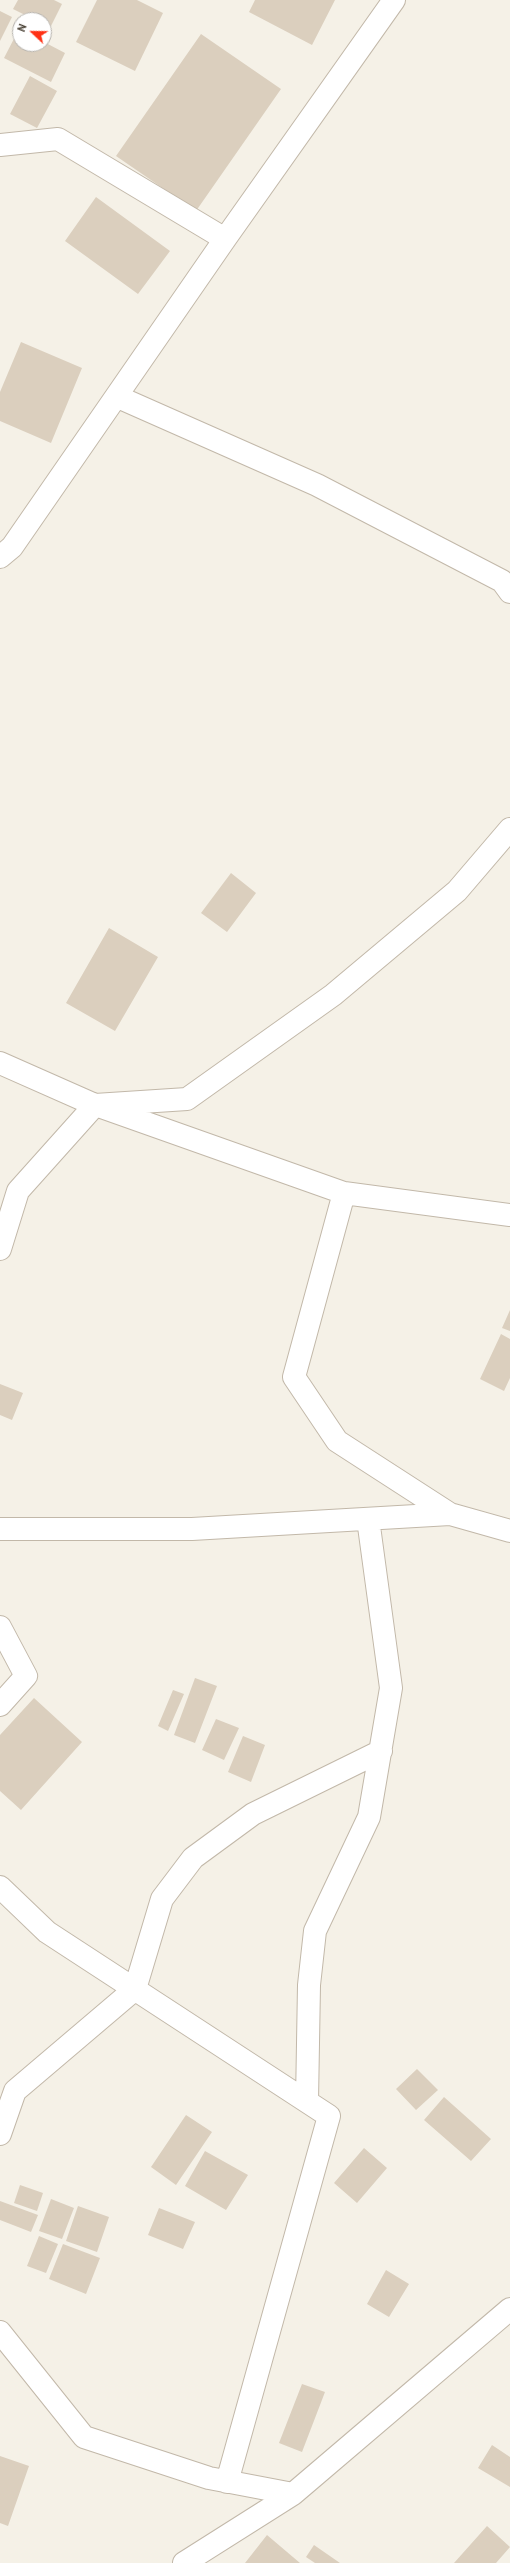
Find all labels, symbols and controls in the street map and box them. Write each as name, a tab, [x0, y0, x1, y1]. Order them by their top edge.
north arrow	[12, 12, 52, 52]
text: N	[14, 22, 30, 34]

